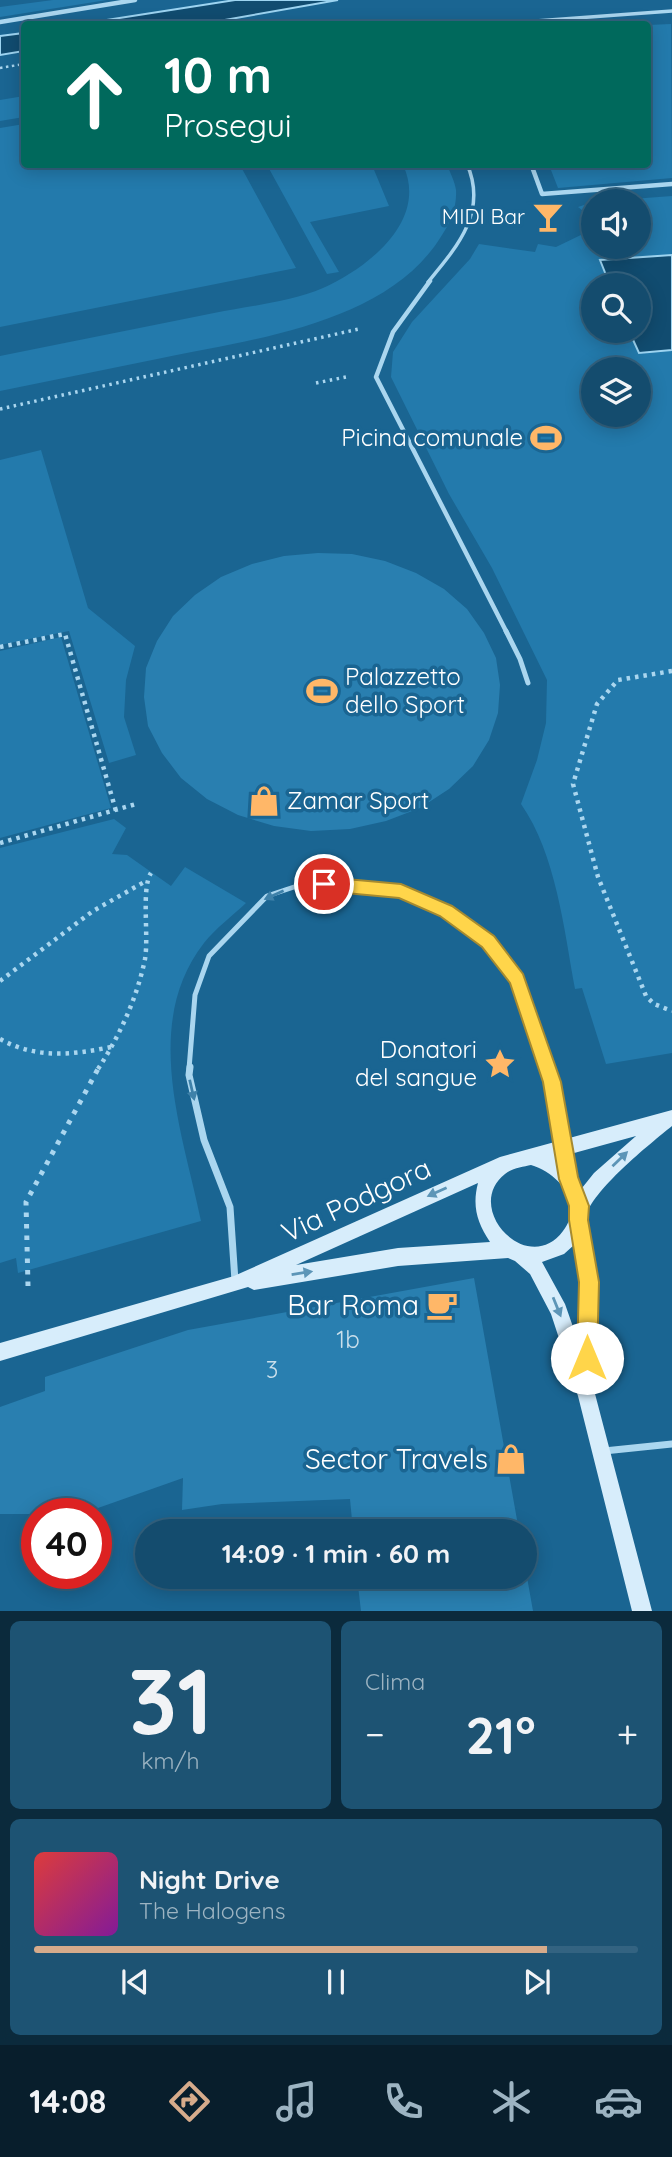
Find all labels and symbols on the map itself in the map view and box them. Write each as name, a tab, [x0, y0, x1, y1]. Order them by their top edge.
bar icon: MIDI Bar	[531, 200, 565, 234]
place label: MIDI Bar	[442, 203, 525, 229]
sports icon: Picina comunale	[529, 421, 563, 455]
place label: Picina comunale	[341, 422, 523, 452]
place label: Palazzetto dello Sport	[345, 661, 465, 719]
sports icon: Palazzetto dello Sport	[305, 674, 339, 708]
shop icon: Zamar Sport	[247, 784, 281, 818]
place label: Zamar Sport	[287, 785, 429, 815]
pin	[294, 854, 354, 914]
one-way arrow	[264, 889, 284, 901]
place label: Donatori del sangue	[355, 1034, 477, 1092]
place icon: Donatori del sangue	[483, 1047, 517, 1081]
one-way arrow	[187, 1079, 198, 1101]
street label: Via Podgora	[276, 1150, 436, 1249]
one-way arrow	[611, 1152, 628, 1168]
one-way arrow	[427, 1186, 447, 1198]
one-way arrow	[292, 1267, 314, 1278]
place label: Bar Roma	[287, 1287, 419, 1322]
cafe icon: Bar Roma	[425, 1288, 459, 1322]
one-way arrow	[552, 1297, 563, 1318]
position arrow	[550, 1321, 624, 1395]
house number: 1b	[336, 1324, 360, 1354]
house number: 3	[266, 1354, 278, 1384]
place label: Sector Travels	[305, 1441, 488, 1476]
shop icon: Sector Travels	[494, 1442, 528, 1476]
speed limit sign: 40	[21, 1498, 112, 1589]

